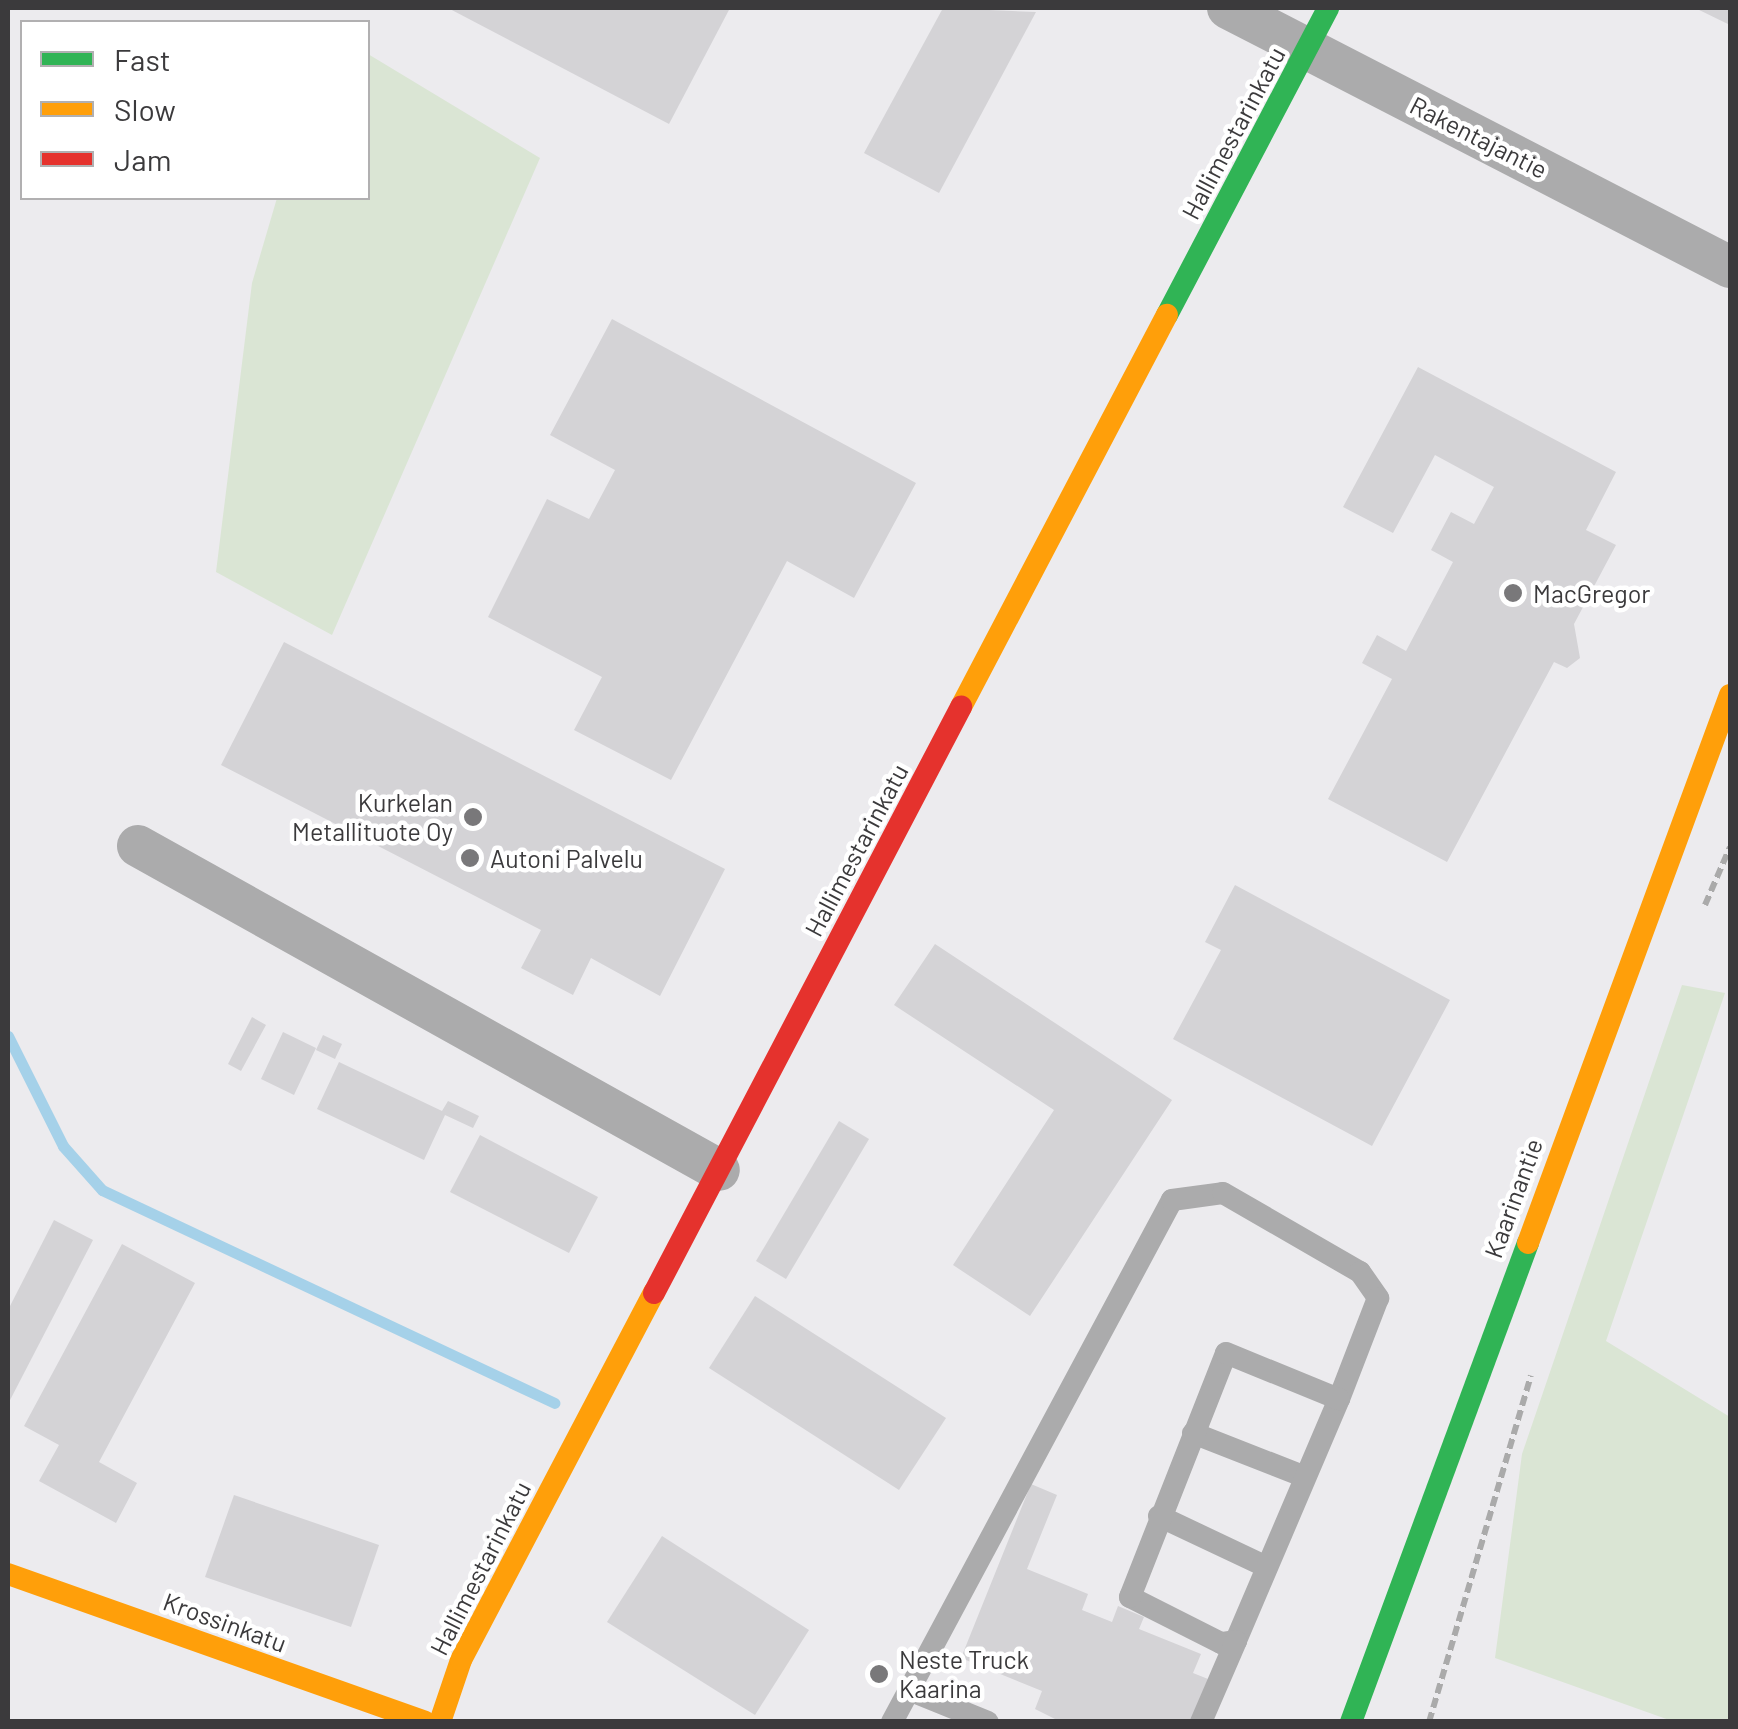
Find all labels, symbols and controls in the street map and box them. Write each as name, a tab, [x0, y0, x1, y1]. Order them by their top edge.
legend	[20, 20, 370, 200]
text: Fast	[114, 41, 171, 77]
street label: Hallimestarinkatu	[1175, 42, 1291, 224]
street label: Rakentajantie	[1405, 90, 1553, 184]
text: Slow	[114, 91, 176, 127]
text: Jam	[114, 141, 171, 177]
place label: MacGregor	[1533, 578, 1650, 608]
marker: MacGregor	[1502, 582, 1524, 604]
street label: Hallimestarinkatu	[798, 759, 914, 941]
place label: Kurkelan Metallituote Oy	[292, 788, 453, 847]
marker: Kurkelan Metallituote Oy	[462, 806, 484, 828]
place label: Autoni Palvelu	[490, 843, 643, 873]
marker: Autoni Palvelu	[459, 847, 481, 869]
street label: Kaarinantie	[1478, 1134, 1548, 1262]
street label: Hallimestarinkatu	[423, 1476, 537, 1660]
street label: Krossinkatu	[159, 1586, 291, 1658]
place label: Neste Truck Kaarina	[899, 1645, 1029, 1704]
marker: Neste Truck Kaarina	[868, 1663, 890, 1685]

